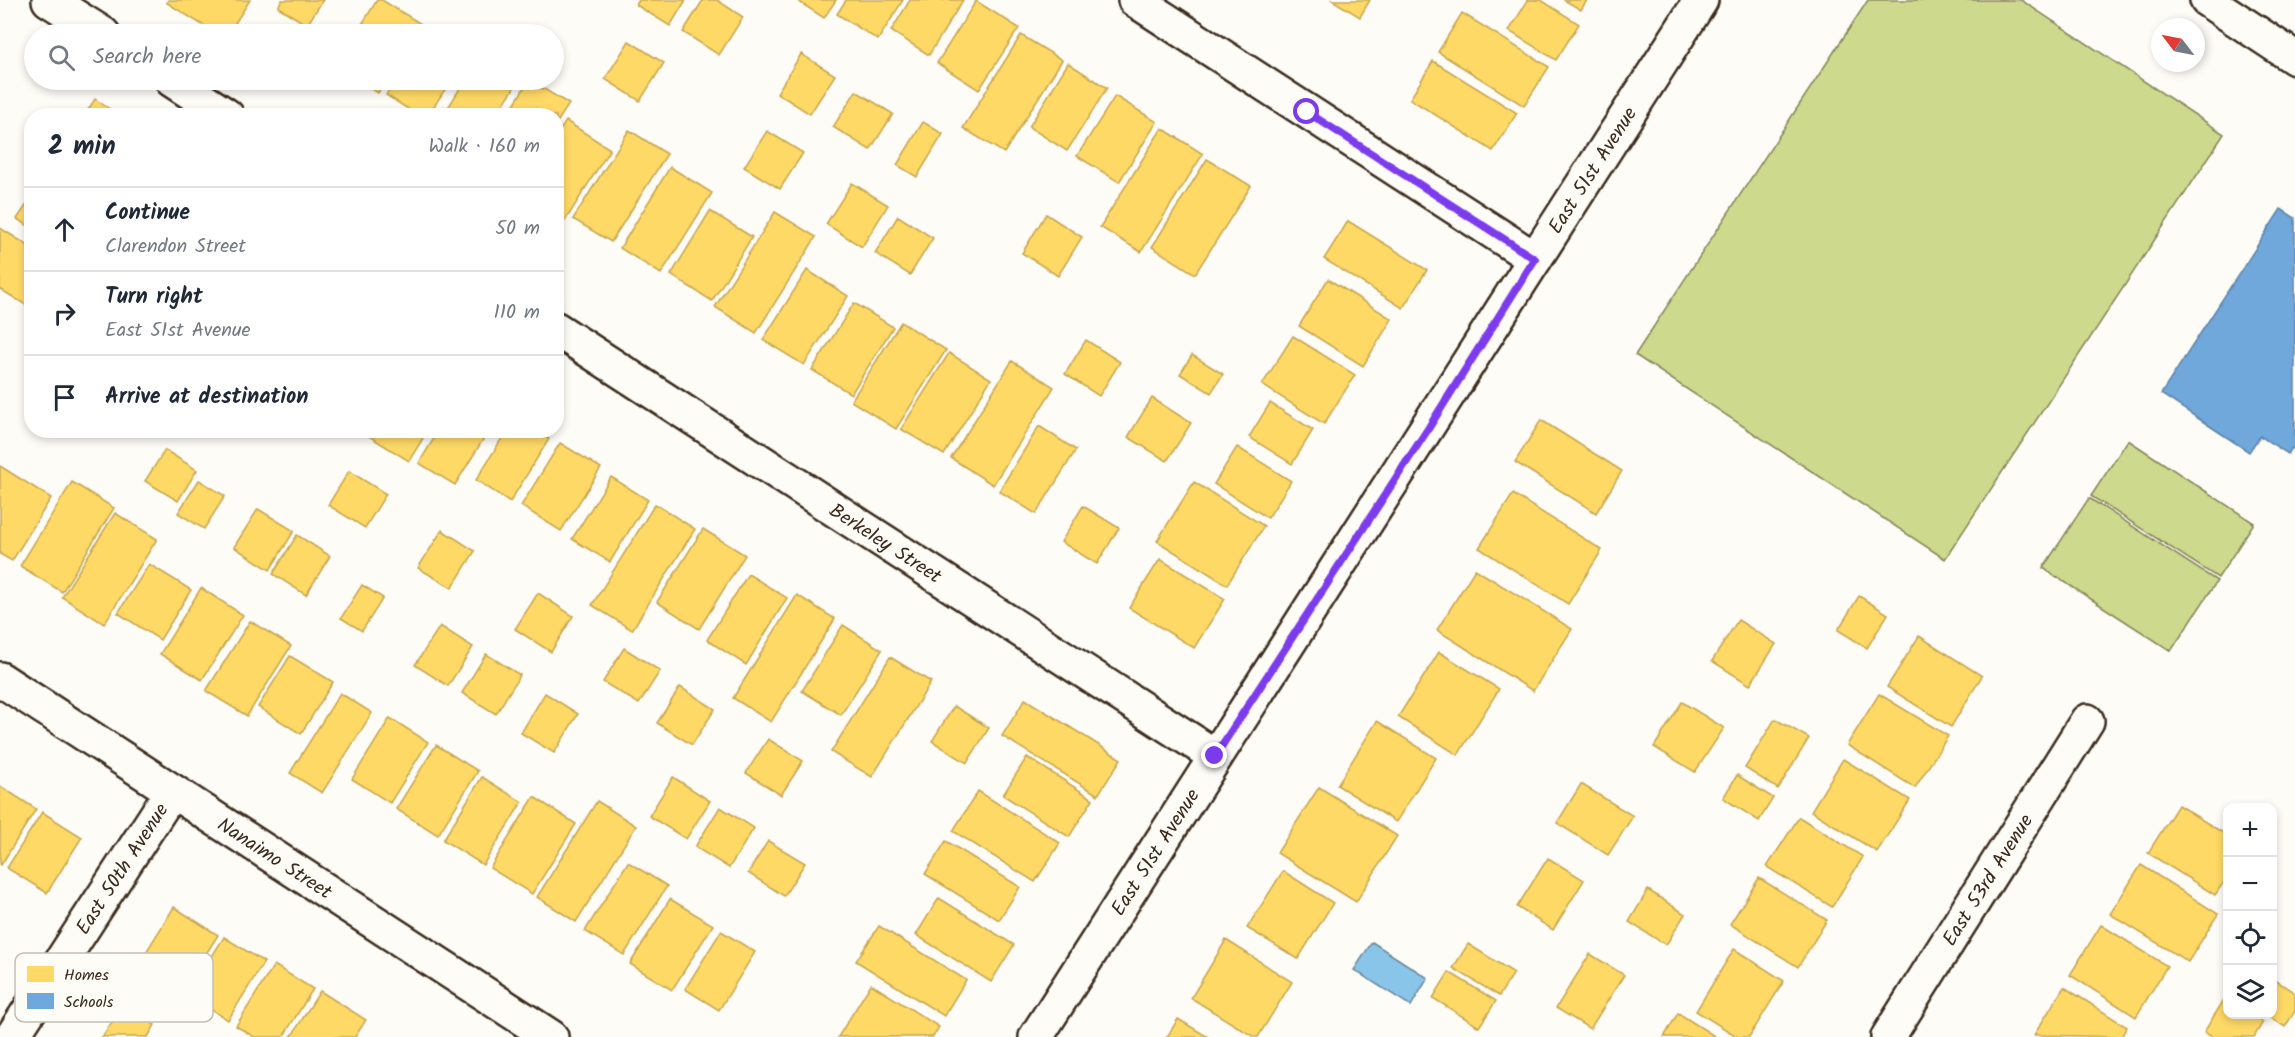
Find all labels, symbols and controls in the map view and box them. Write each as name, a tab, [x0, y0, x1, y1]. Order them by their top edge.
north arrow	[2151, 18, 2205, 72]
search box	[24, 24, 564, 90]
text: Search here	[93, 40, 201, 75]
icon: search	[45, 41, 78, 74]
route start	[1293, 98, 1319, 124]
street label: East 51st Avenue	[1541, 101, 1646, 241]
text: 2 min	[48, 126, 116, 168]
text: Walk · 160 m	[429, 131, 540, 163]
text: Continue	[105, 196, 190, 231]
icon: ahead	[48, 213, 81, 246]
text: 50 m	[495, 213, 540, 245]
text: Clarendon Street	[105, 231, 246, 263]
text: Turn right	[105, 280, 203, 315]
icon: right	[48, 297, 81, 330]
text: 110 m	[494, 297, 540, 329]
text: East 51st Avenue	[105, 315, 251, 347]
text: Arrive at destination	[105, 380, 308, 415]
icon: arrive	[48, 381, 81, 414]
street label: Berkeley Street	[822, 496, 948, 593]
route end	[1201, 742, 1227, 768]
street label: East 51st Avenue	[1104, 783, 1209, 923]
street label: East 50th Avenue	[69, 797, 178, 942]
map controls	[2223, 803, 2277, 1019]
button: +	[2223, 803, 2277, 857]
street label: East 53rd Avenue	[1935, 808, 2043, 953]
street label: Nanaimo Street	[210, 810, 338, 909]
button: −	[2223, 857, 2277, 911]
button: locate	[2223, 911, 2277, 965]
legend	[15, 953, 213, 1022]
text: Homes	[64, 963, 109, 988]
button: layers	[2223, 965, 2277, 1019]
text: Schools	[64, 990, 114, 1015]

